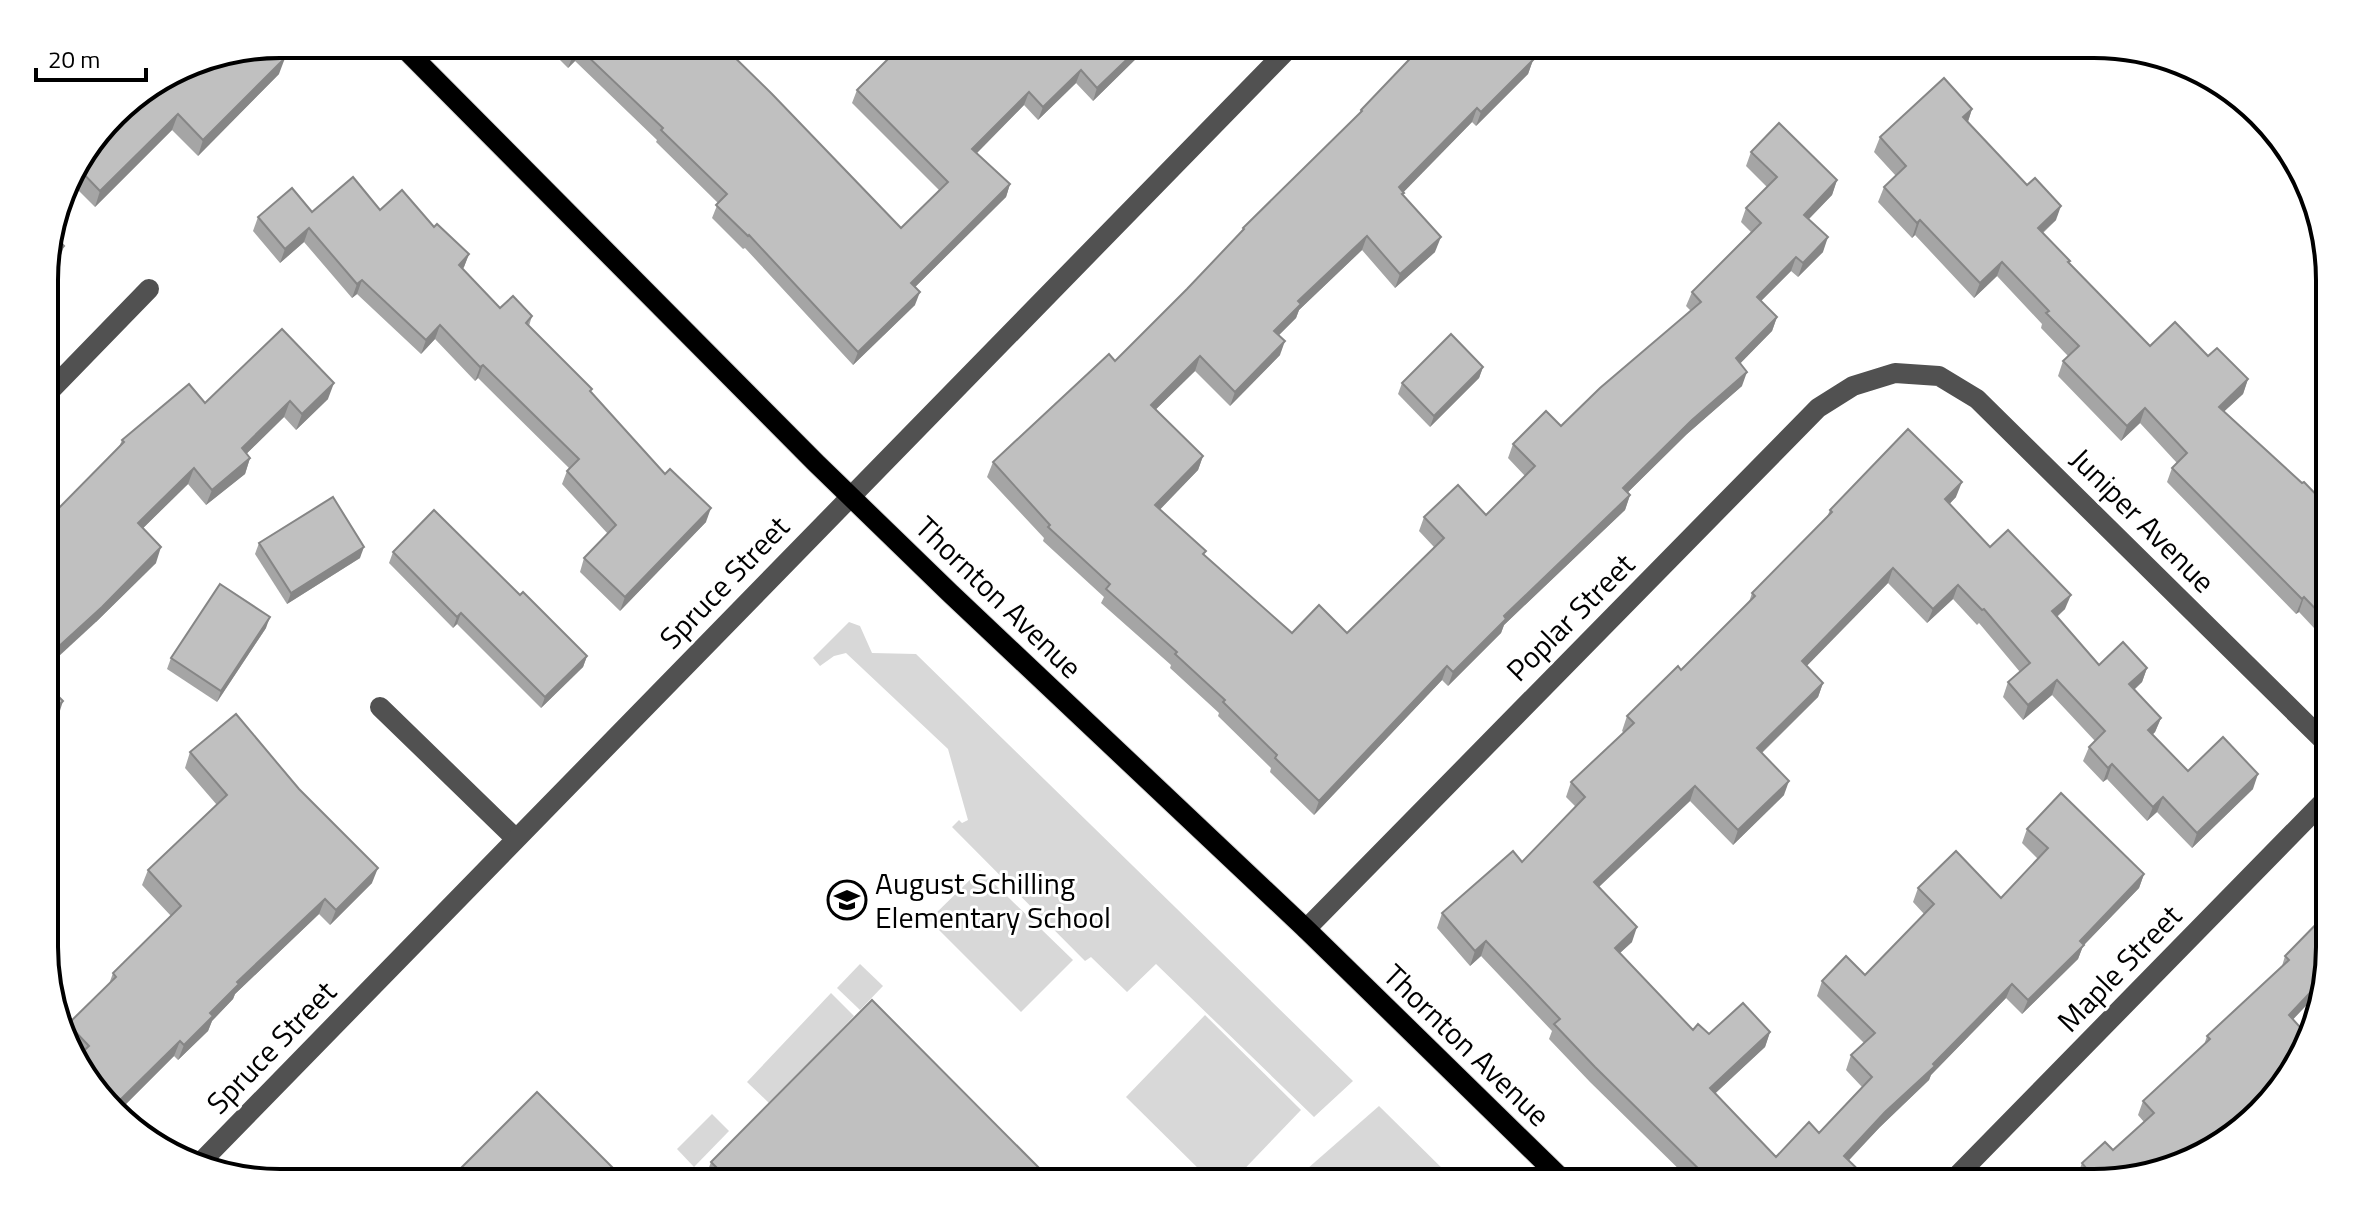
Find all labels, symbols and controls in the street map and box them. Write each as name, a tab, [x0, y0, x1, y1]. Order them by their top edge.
scale bar	[36, 32, 146, 82]
text: 20 m	[48, 41, 100, 77]
street label: Juniper Avenue	[2060, 437, 2226, 603]
street label: Spruce Street	[648, 504, 800, 659]
street label: Thornton Avenue	[905, 505, 1093, 689]
street label: Poplar Street	[1495, 542, 1645, 692]
place label: August Schilling Elementary School	[875, 860, 1111, 940]
school or university icon: August Schilling Elementary School	[826, 879, 868, 921]
street label: Maple Street	[2046, 893, 2192, 1042]
street label: Thornton Avenue	[1373, 953, 1561, 1137]
street label: Spruce Street	[195, 969, 347, 1124]

